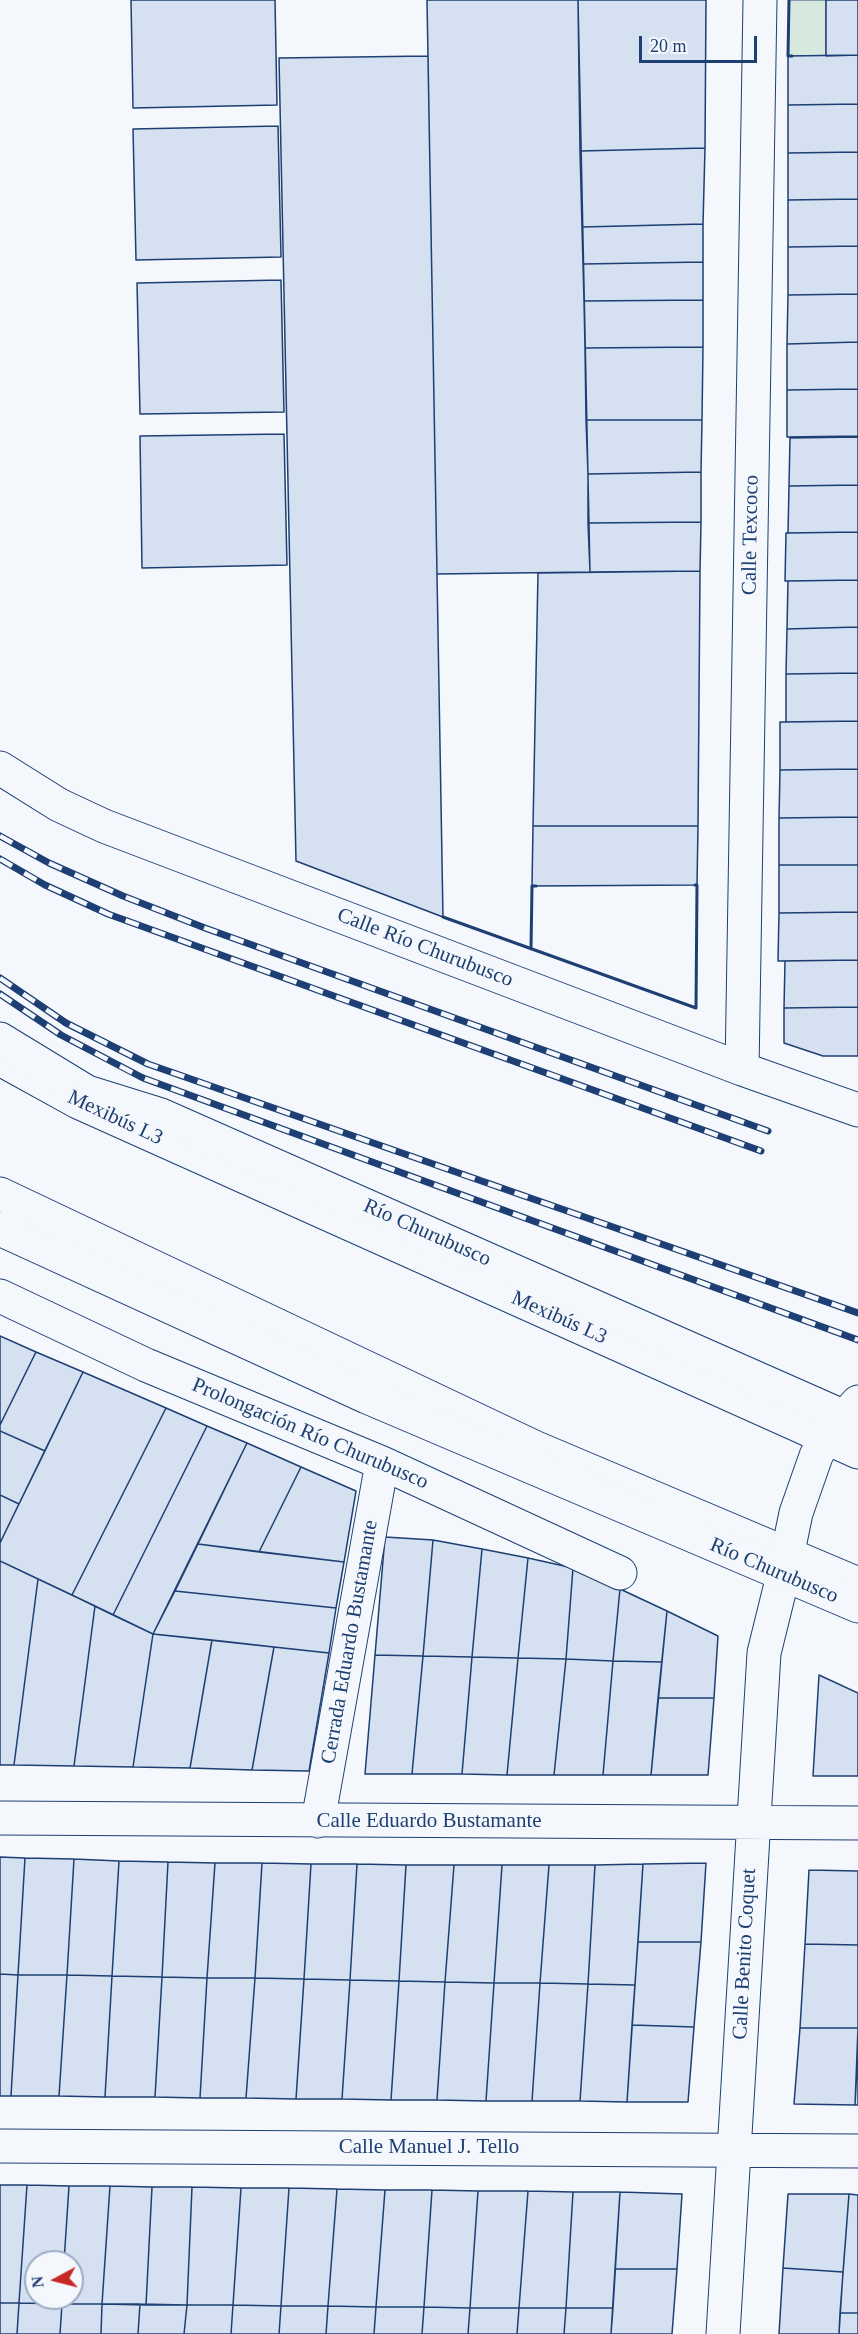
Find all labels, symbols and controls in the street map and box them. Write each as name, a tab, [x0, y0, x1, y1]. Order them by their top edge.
scale bar	[642, 24, 760, 62]
text: 20 m	[650, 36, 687, 56]
street label: Calle Texcoco	[737, 475, 765, 595]
street label: Calle Río Churubusco	[333, 903, 517, 993]
street label: Mexibús L3	[63, 1085, 167, 1151]
street label: Río Churubusco	[359, 1194, 495, 1272]
street label: Mexibús L3	[507, 1286, 611, 1350]
street label: Prolongación Río Churubusco	[188, 1373, 432, 1495]
street label: Cerrada Eduardo Bustamante	[316, 1518, 384, 1766]
street label: Río Churubusco	[706, 1533, 842, 1609]
street label: Calle Eduardo Bustamante	[316, 1808, 542, 1834]
street label: Calle Benito Coquet	[728, 1868, 762, 2040]
street label: Calle Manuel J. Tello	[339, 2134, 519, 2160]
north arrow	[24, 2250, 84, 2310]
text: N	[28, 2275, 47, 2289]

